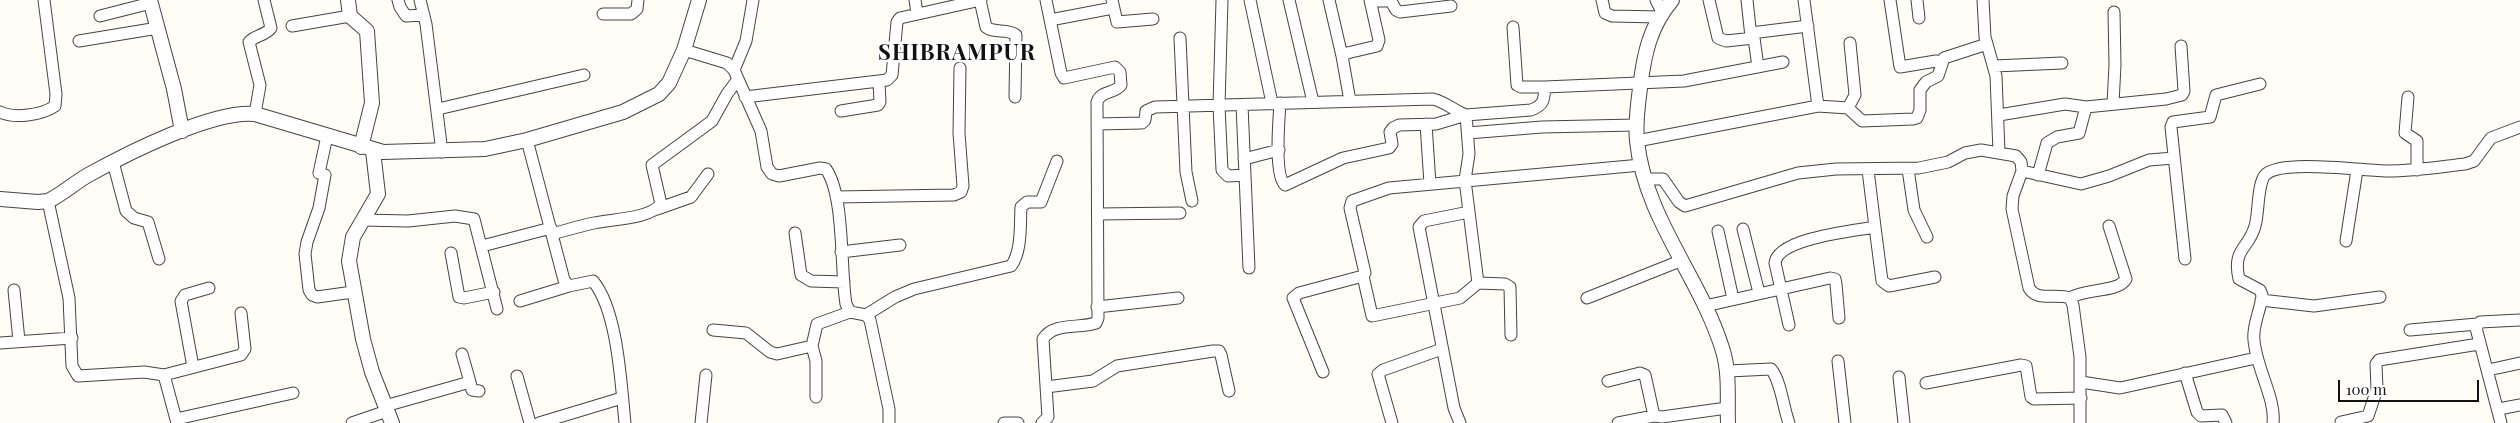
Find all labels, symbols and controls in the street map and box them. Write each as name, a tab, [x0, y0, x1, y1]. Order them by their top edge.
district label: SHIBRAMPUR	[877, 40, 1037, 66]
scale bar	[2340, 370, 2481, 402]
text: 100 m	[2346, 379, 2387, 399]

